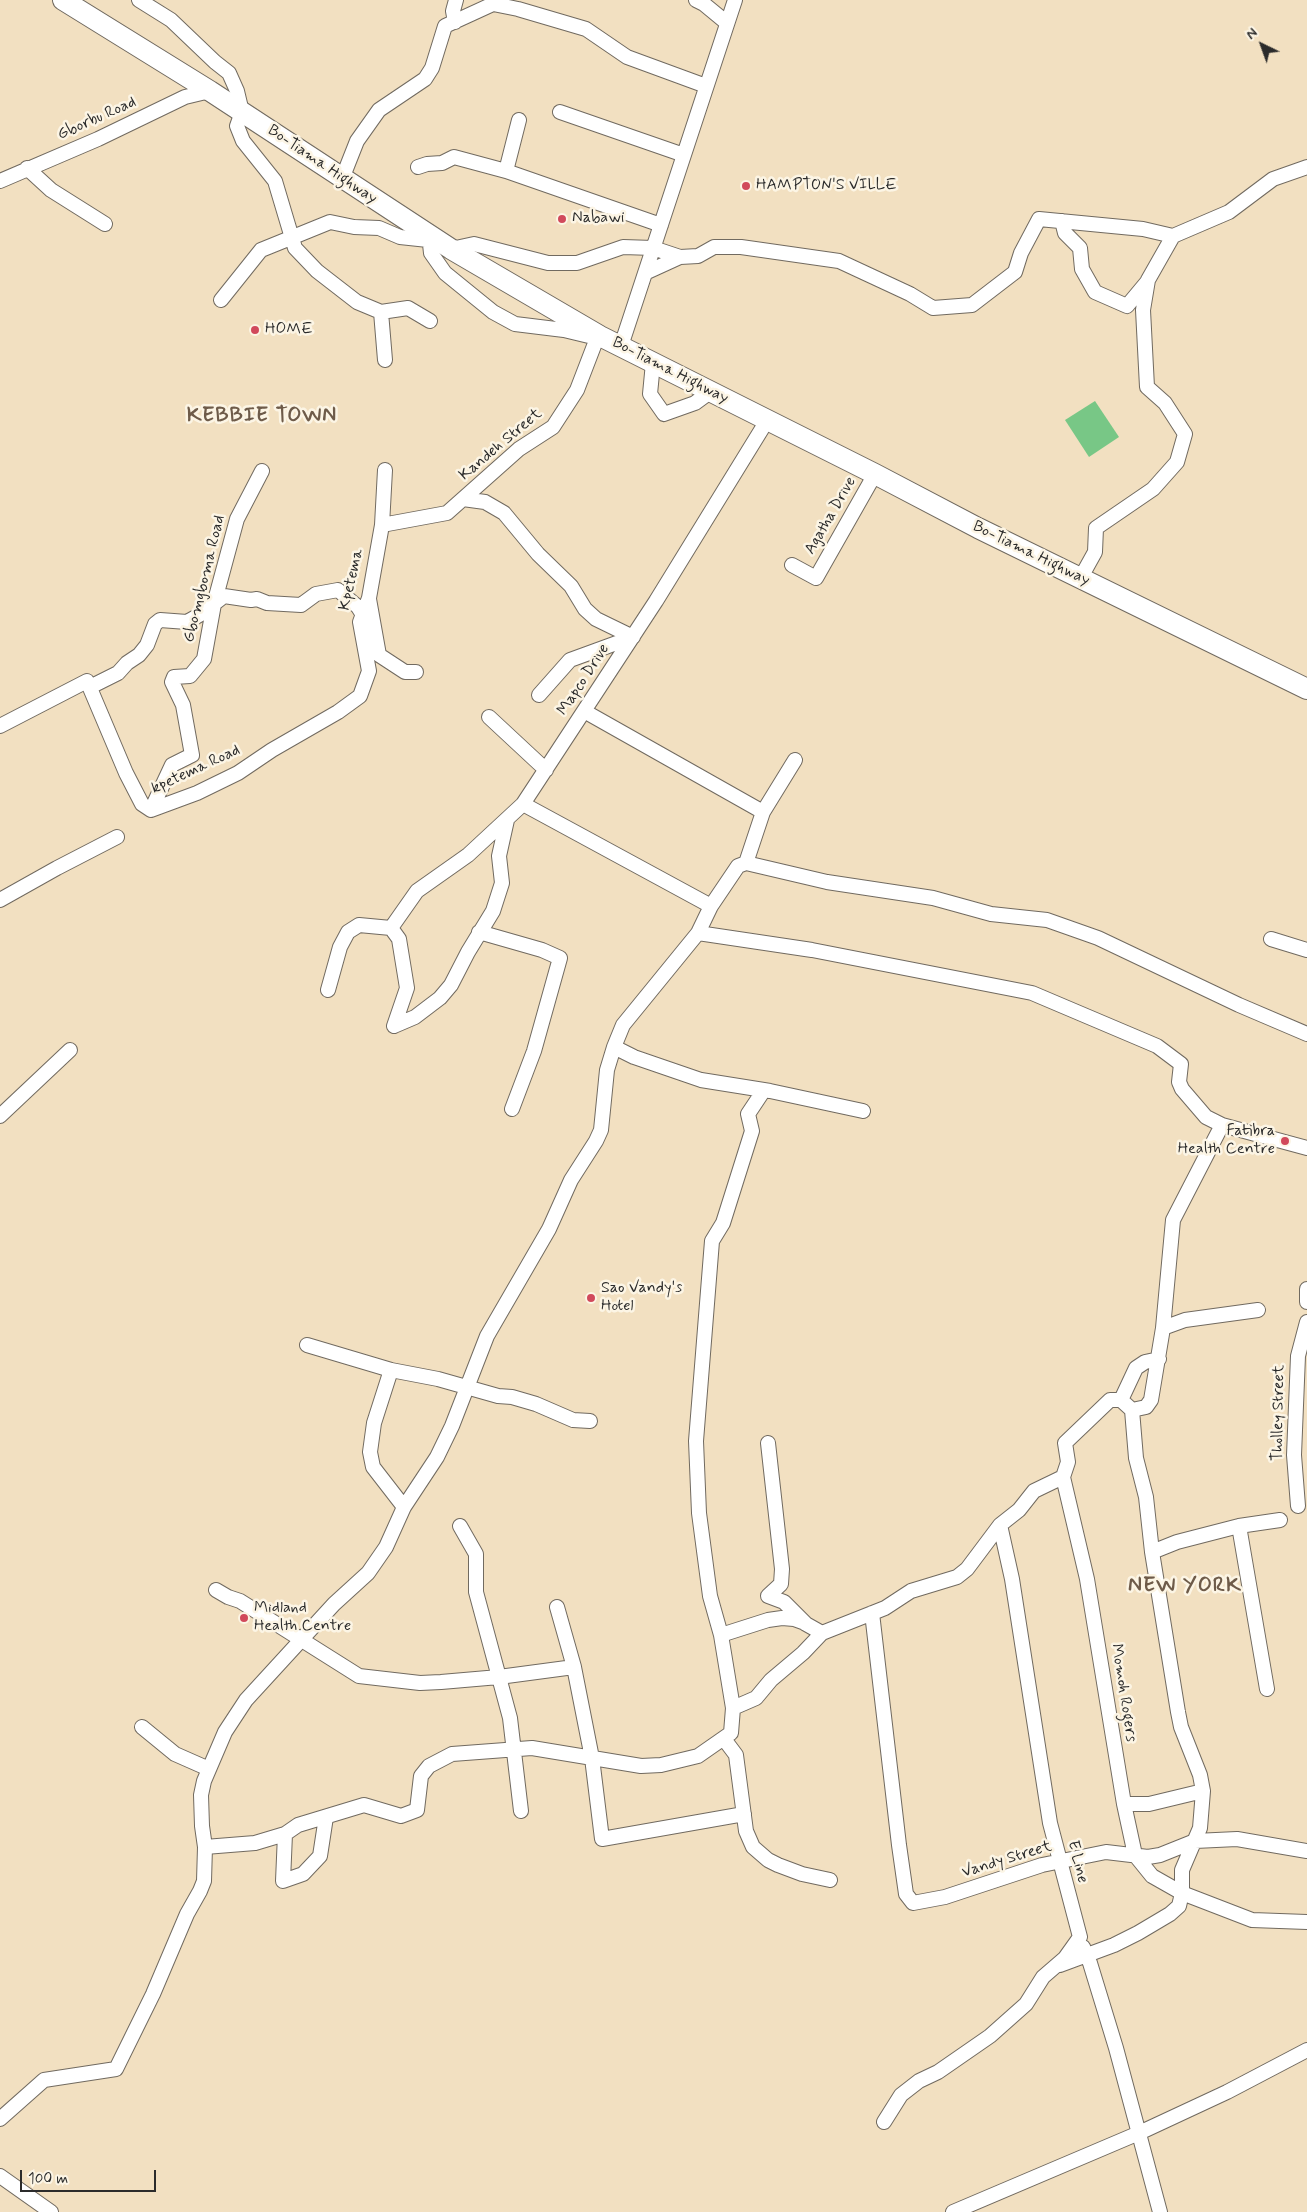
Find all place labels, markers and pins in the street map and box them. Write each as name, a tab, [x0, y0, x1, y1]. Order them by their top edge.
place label: HAMPTON'S VILLE	[756, 176, 897, 196]
marker: HAMPTON'S VILLE	[740, 180, 752, 192]
place label: Nabawi	[572, 209, 624, 229]
marker: Nabawi	[556, 213, 568, 225]
place label: HOME	[265, 320, 313, 340]
marker: HOME	[249, 324, 261, 336]
place label: Fatibra Health Centre	[1178, 1122, 1275, 1160]
marker: Fatibra Health Centre	[1279, 1135, 1291, 1147]
place label: Sao Vandy's Hotel	[601, 1279, 682, 1317]
marker: Sao Vandy's Hotel	[585, 1292, 597, 1304]
place label: Midland Health Centre	[254, 1599, 351, 1637]
marker: Midland Health Centre	[238, 1612, 250, 1624]

